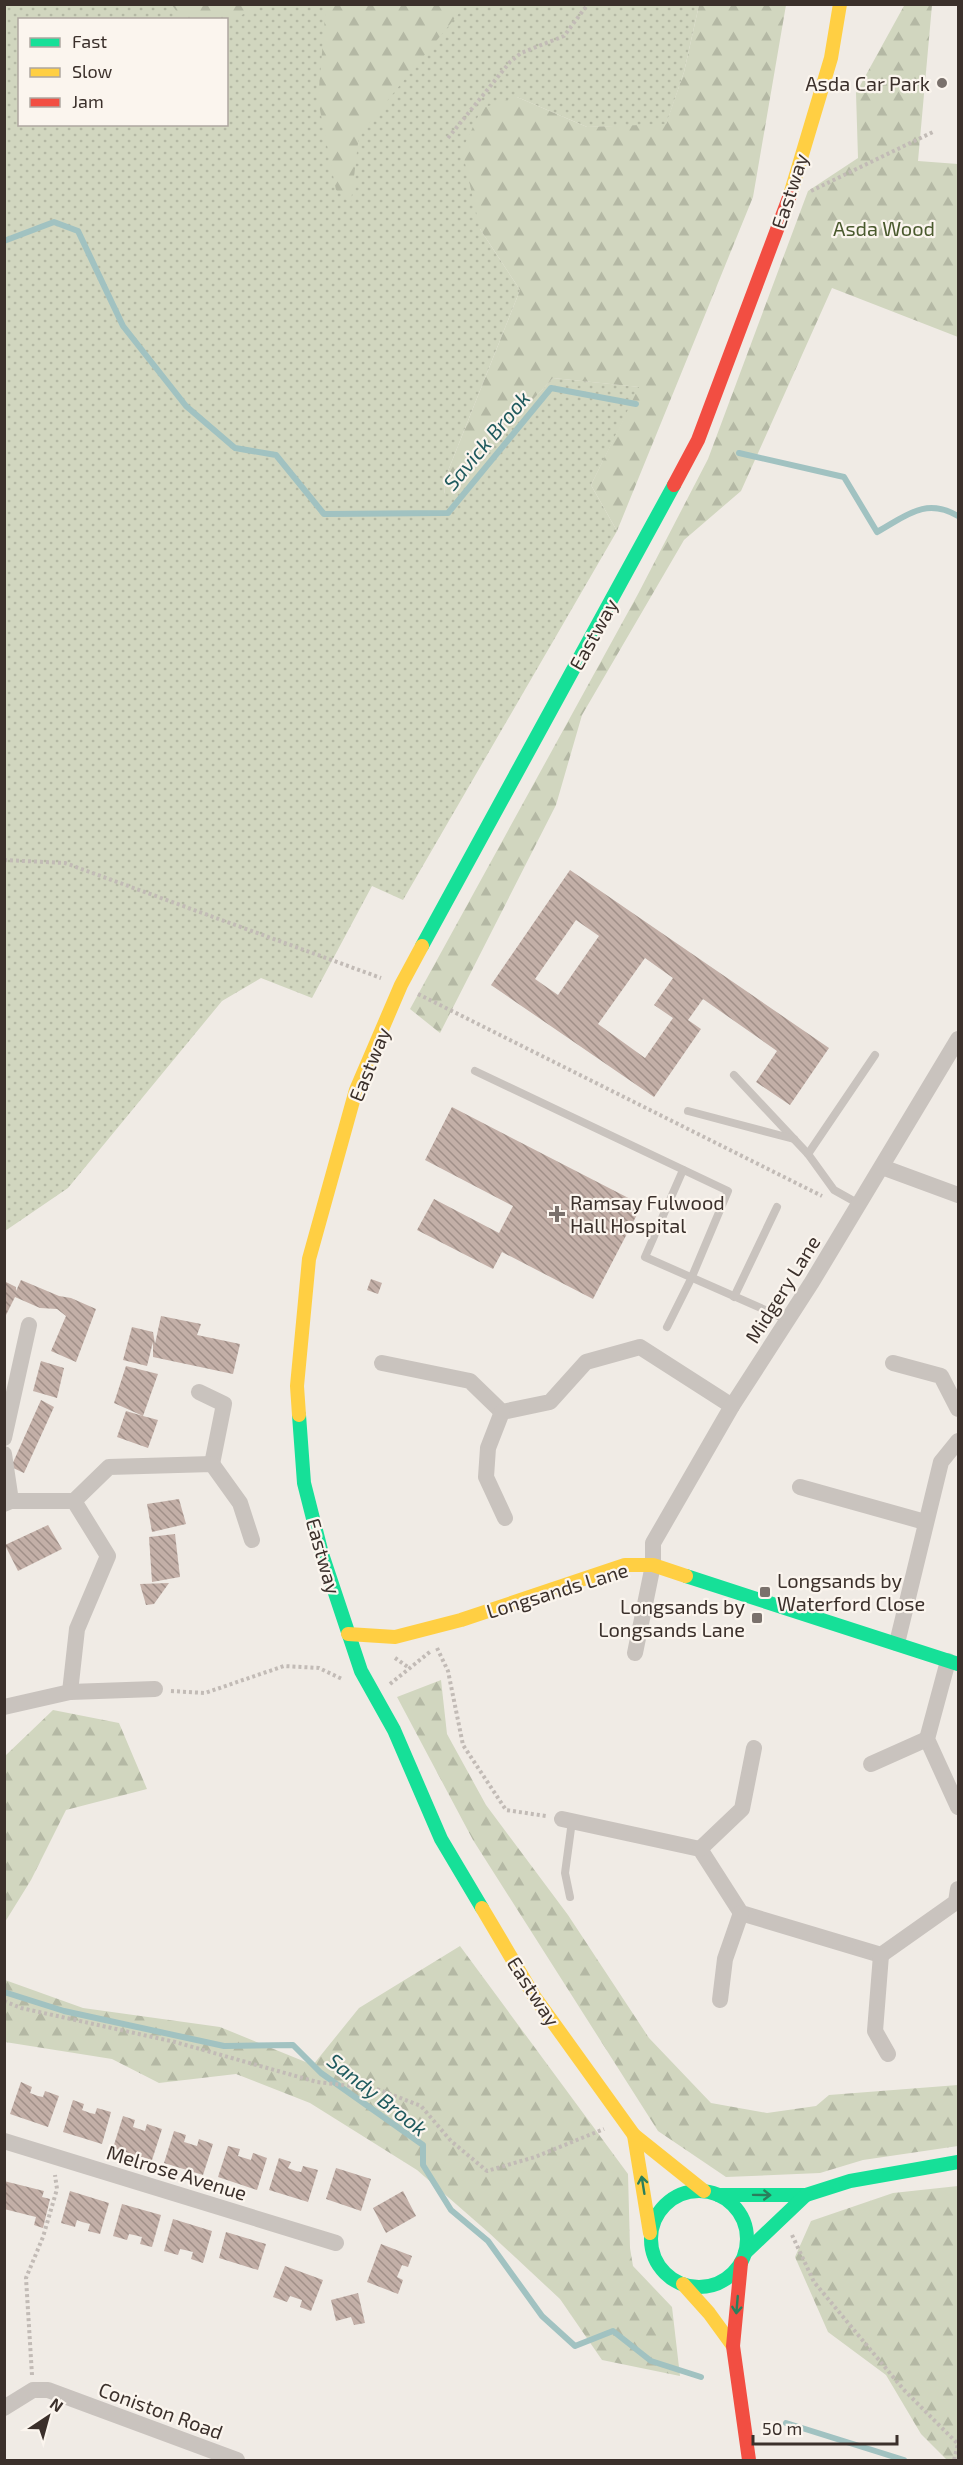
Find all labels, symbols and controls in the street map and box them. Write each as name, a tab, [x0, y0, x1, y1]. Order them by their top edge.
legend	[18, 18, 228, 126]
text: Fast	[72, 30, 107, 52]
text: Slow	[72, 60, 113, 82]
place label: Asda Car Park	[805, 71, 930, 95]
marker: Asda Car Park	[935, 76, 949, 90]
text: Jam	[72, 90, 104, 112]
street label: Eastway	[766, 150, 813, 232]
park label: Asda Wood	[833, 216, 935, 240]
water label: Savick Brook	[437, 385, 535, 495]
street label: Eastway	[564, 594, 623, 674]
street label: Eastway	[343, 1023, 395, 1105]
place label: Ramsay Fulwood Hall Hospital	[570, 1190, 725, 1237]
marker: Ramsay Fulwood Hall Hospital	[548, 1205, 566, 1223]
street label: Midgery Lane	[739, 1231, 825, 1347]
street label: Eastway	[302, 1515, 346, 1597]
street label: Longsands Lane	[483, 1557, 631, 1623]
place label: Longsands by Waterford Close	[777, 1568, 925, 1615]
marker: Longsands by Waterford Close	[758, 1585, 772, 1599]
place label: Longsands by Longsands Lane	[598, 1594, 745, 1641]
marker: Longsands by Longsands Lane	[750, 1611, 764, 1625]
street label: Eastway	[503, 1952, 566, 2031]
water label: Sandy Brook	[323, 2047, 433, 2142]
street label: Melrose Avenue	[104, 2139, 250, 2205]
one-way arrow	[637, 2176, 648, 2196]
one-way arrow	[752, 2189, 772, 2201]
one-way arrow	[731, 2294, 742, 2314]
street label: Coniston Road	[96, 2376, 226, 2444]
north arrow	[18, 2387, 78, 2447]
text: N	[47, 2393, 67, 2416]
scale bar	[753, 2408, 897, 2446]
text: 50 m	[762, 2417, 802, 2439]

